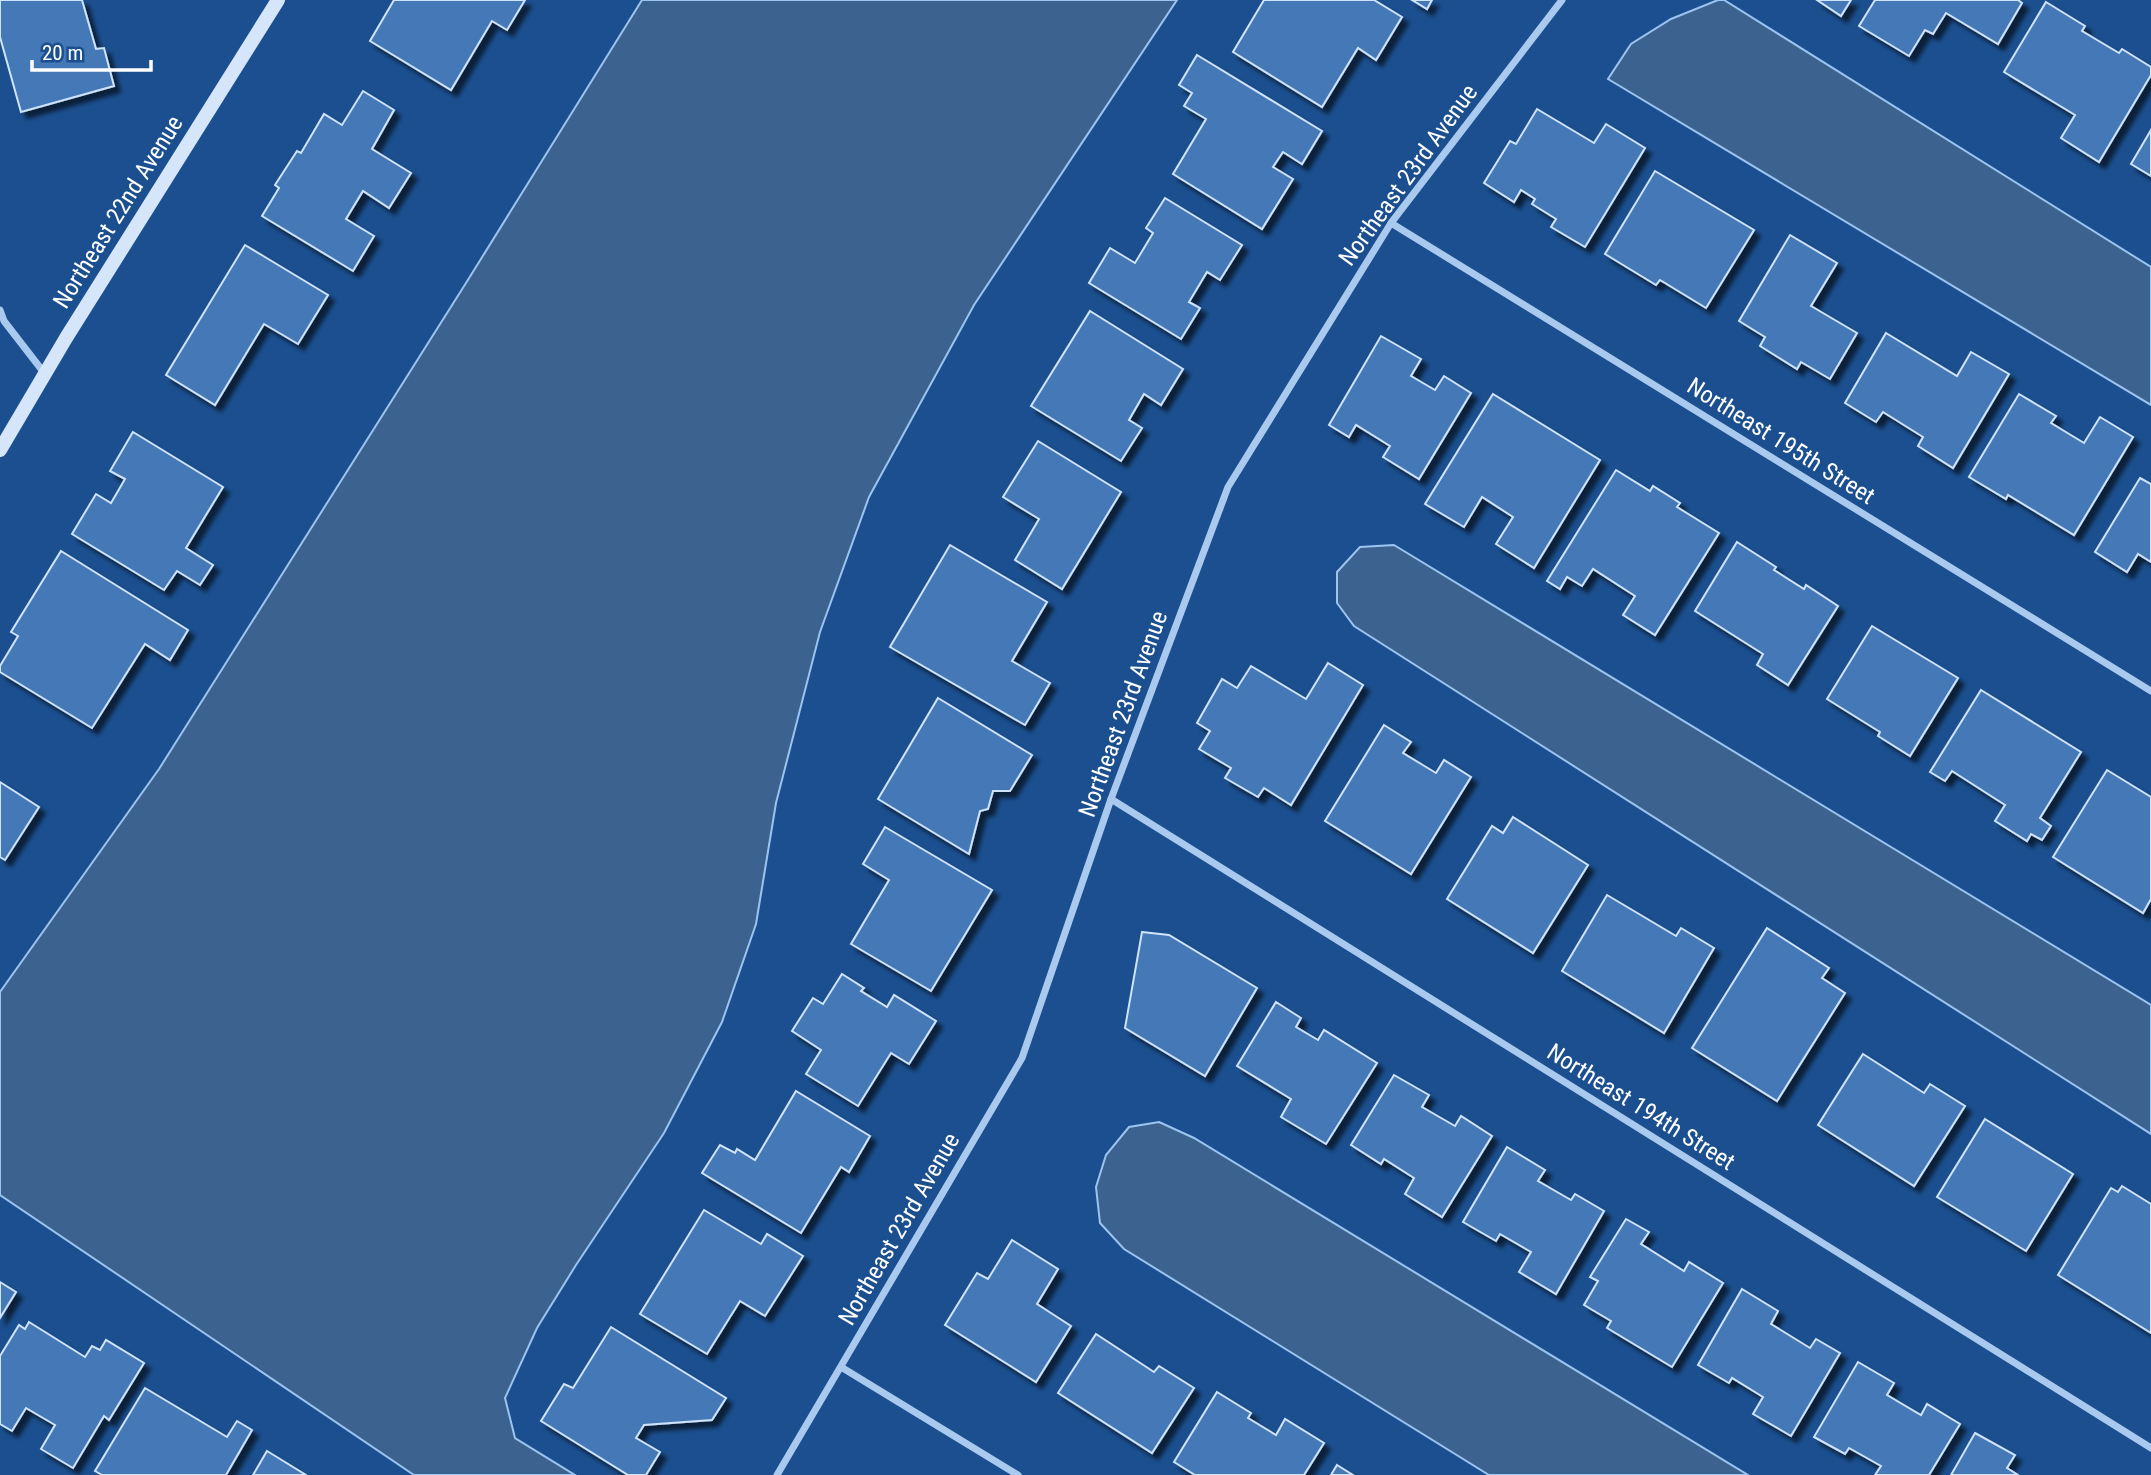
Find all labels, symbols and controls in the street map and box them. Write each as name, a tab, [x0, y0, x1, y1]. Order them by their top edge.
scale bar	[32, 28, 150, 72]
text: 20 m	[42, 41, 83, 65]
street label: Northeast 23rd Avenue	[1333, 79, 1483, 271]
street label: Northeast 22nd Avenue	[47, 111, 189, 313]
street label: Northeast 195th Street	[1682, 372, 1880, 510]
street label: Northeast 23rd Avenue	[1073, 607, 1173, 821]
street label: Northeast 194th Street	[1542, 1038, 1740, 1176]
street label: Northeast 23rd Avenue	[833, 1128, 965, 1330]

